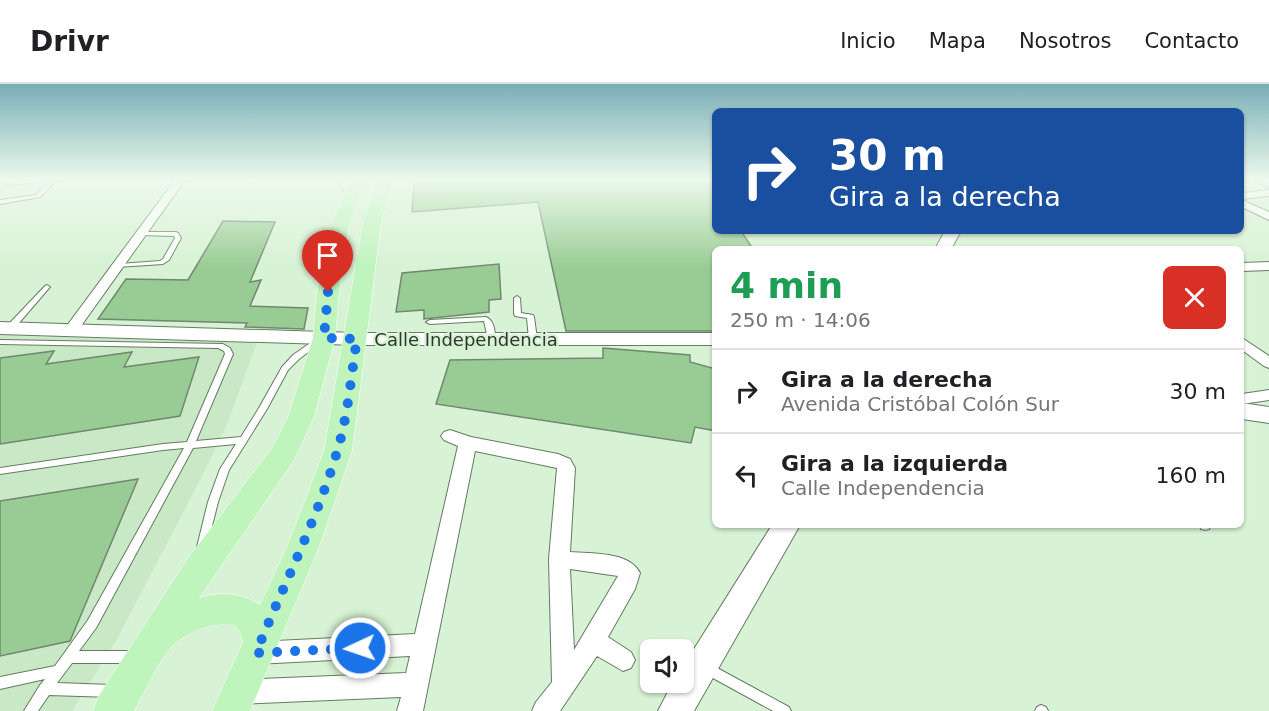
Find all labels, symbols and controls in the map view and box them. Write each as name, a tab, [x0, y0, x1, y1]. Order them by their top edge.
text: Drivr	[30, 25, 109, 58]
text: Inicio	[840, 29, 896, 53]
text: Mapa	[929, 29, 986, 53]
text: Nosotros	[1019, 29, 1111, 53]
text: Contacto	[1144, 29, 1239, 53]
text: 30 m	[829, 131, 946, 180]
icon: right	[730, 132, 808, 210]
text: Gira a la derecha	[829, 181, 1061, 212]
pin	[302, 230, 353, 292]
icon: arrive	[311, 239, 344, 272]
text: 4 min	[730, 265, 843, 306]
button: close	[1163, 266, 1226, 329]
text: 250 m · 14:06	[730, 308, 871, 332]
street label: Calle Independencia	[374, 329, 558, 350]
text: Gira a la derecha	[781, 367, 993, 392]
icon: right	[730, 375, 763, 408]
text: 30 m	[1170, 379, 1226, 404]
text: Avenida Cristóbal Colón Sur	[781, 392, 1059, 416]
text: Gira a la izquierda	[781, 451, 1008, 476]
icon: left	[730, 459, 763, 492]
text: 160 m	[1156, 463, 1226, 488]
text: Calle Independencia	[781, 476, 985, 500]
position arrow	[328, 616, 392, 680]
map controls	[640, 639, 694, 693]
button: sound	[640, 639, 694, 693]

